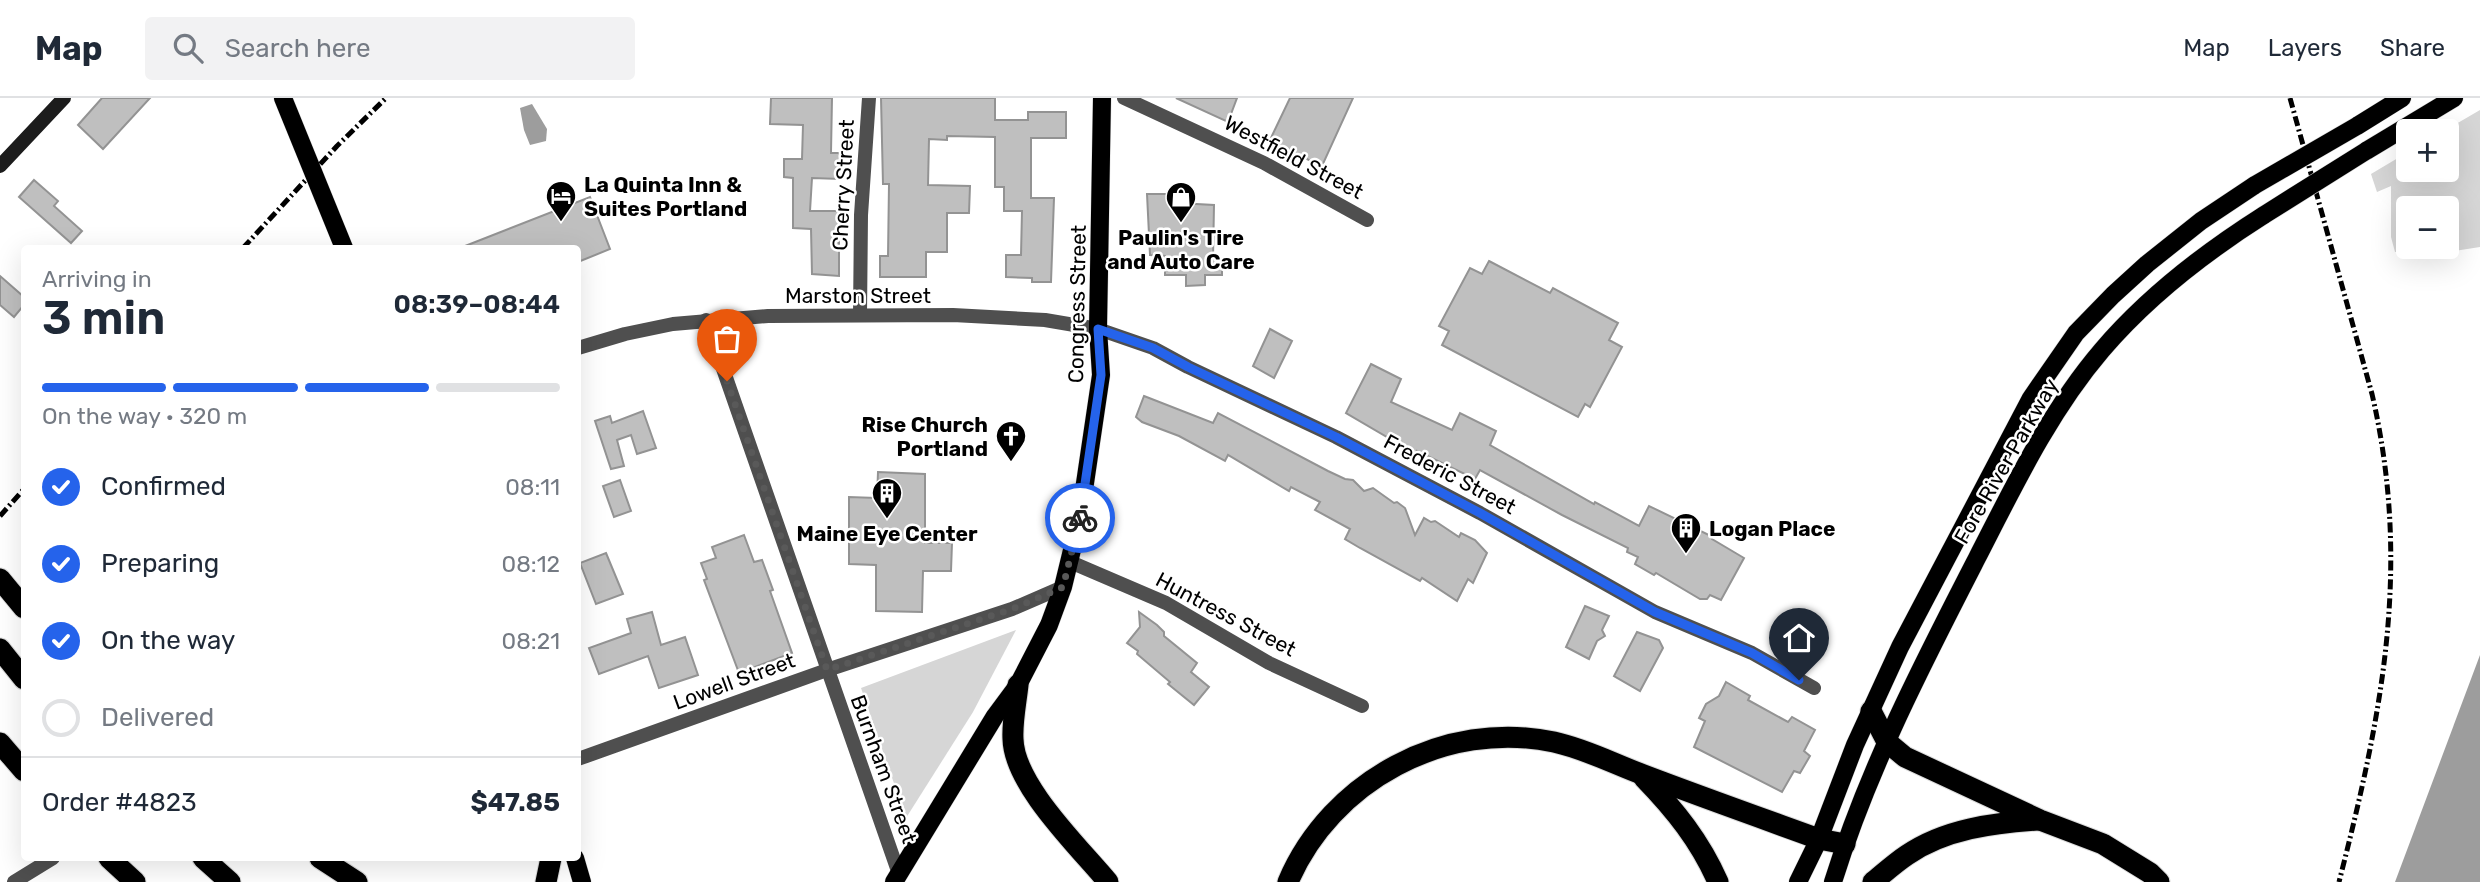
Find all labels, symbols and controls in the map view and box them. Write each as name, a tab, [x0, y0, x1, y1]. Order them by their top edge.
search box	[145, 17, 635, 80]
text: Map	[35, 29, 103, 68]
icon: search	[169, 29, 207, 67]
text: Search here	[225, 33, 370, 64]
text: Map	[2183, 34, 2230, 62]
text: Layers	[2268, 34, 2342, 62]
text: Share	[2380, 34, 2445, 62]
street label: Westfield Street	[1220, 110, 1368, 204]
street label: Cherry Street	[827, 119, 859, 251]
map controls	[2396, 119, 2459, 259]
button: +	[2396, 119, 2459, 182]
place label: La Quinta Inn & Suites Portland	[584, 172, 747, 221]
hotel icon: La Quinta Inn & Suites Portland	[544, 179, 578, 223]
shop icon: Paulin's Tire and Auto Care	[1164, 180, 1198, 224]
button: −	[2396, 196, 2459, 259]
street label: Congress Street	[1063, 225, 1091, 383]
place label: Paulin's Tire and Auto Care	[1107, 225, 1255, 274]
text: Arriving in	[42, 265, 152, 293]
street label: Marston Street	[785, 283, 931, 308]
text: 08:39–08:44	[394, 289, 560, 320]
text: 3 min	[42, 291, 165, 346]
pin	[697, 309, 757, 381]
icon: bag	[708, 320, 746, 358]
street label: Fore River Parkway	[1949, 374, 2064, 548]
text: On the way · 320 m	[42, 402, 247, 430]
place label: Rise Church Portland	[862, 412, 988, 461]
church icon: Rise Church Portland	[994, 419, 1028, 463]
street label: Frederic Street	[1380, 429, 1520, 519]
icon: check	[42, 468, 80, 506]
text: Confirmed	[101, 471, 226, 502]
text: 08:11	[505, 473, 560, 501]
building icon: Maine Eye Center	[870, 476, 904, 520]
courier	[1045, 483, 1115, 553]
icon: bike	[1061, 499, 1099, 537]
building icon: Logan Place	[1669, 511, 1703, 555]
place label: Logan Place	[1709, 516, 1835, 541]
place label: Maine Eye Center	[797, 521, 978, 546]
icon: check	[42, 545, 80, 583]
text: Preparing	[101, 548, 219, 579]
text: 08:12	[502, 550, 560, 578]
street label: Huntress Street	[1152, 567, 1300, 661]
pin	[1769, 608, 1829, 680]
icon: home	[1780, 619, 1818, 657]
icon: check	[42, 622, 80, 660]
text: On the way	[101, 625, 235, 656]
text: 08:21	[502, 627, 560, 655]
street label: Lowell Street	[670, 647, 798, 715]
street label: Burnham Street	[846, 691, 922, 847]
text: Delivered	[101, 702, 214, 733]
text: Order #4823	[42, 787, 197, 818]
text: $47.85	[470, 787, 560, 818]

